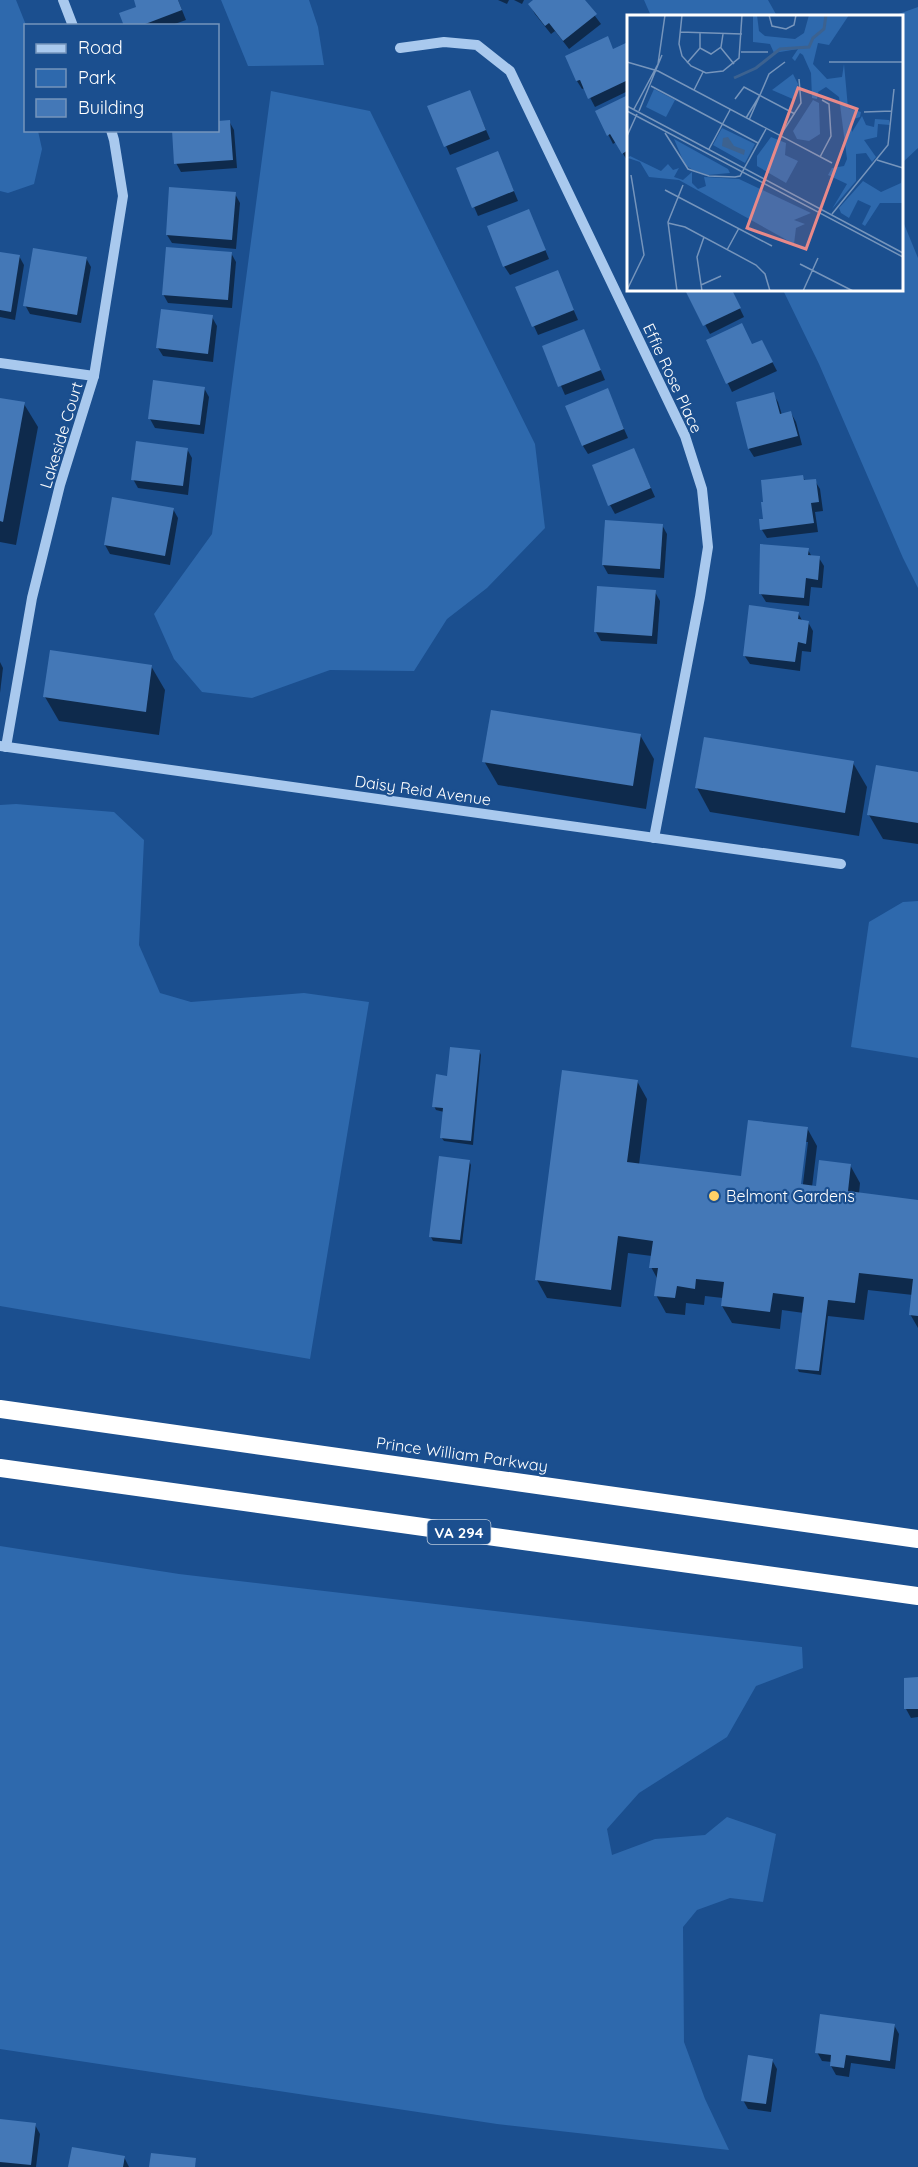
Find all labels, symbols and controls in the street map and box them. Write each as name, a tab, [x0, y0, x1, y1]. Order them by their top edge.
inset map	[627, 15, 903, 291]
legend	[24, 24, 219, 132]
text: Road	[78, 36, 123, 59]
text: Park	[78, 66, 116, 89]
text: Building	[78, 96, 144, 119]
street label: Effie Rose Place	[639, 320, 707, 436]
street label: Lakeside Court	[35, 379, 87, 491]
street label: Daisy Reid Avenue	[354, 771, 492, 809]
place label: Belmont Gardens	[726, 1186, 855, 1206]
marker: Belmont Gardens	[707, 1189, 721, 1203]
street label: Prince William Parkway	[375, 1432, 549, 1476]
road number: VA 294	[428, 1520, 490, 1544]

